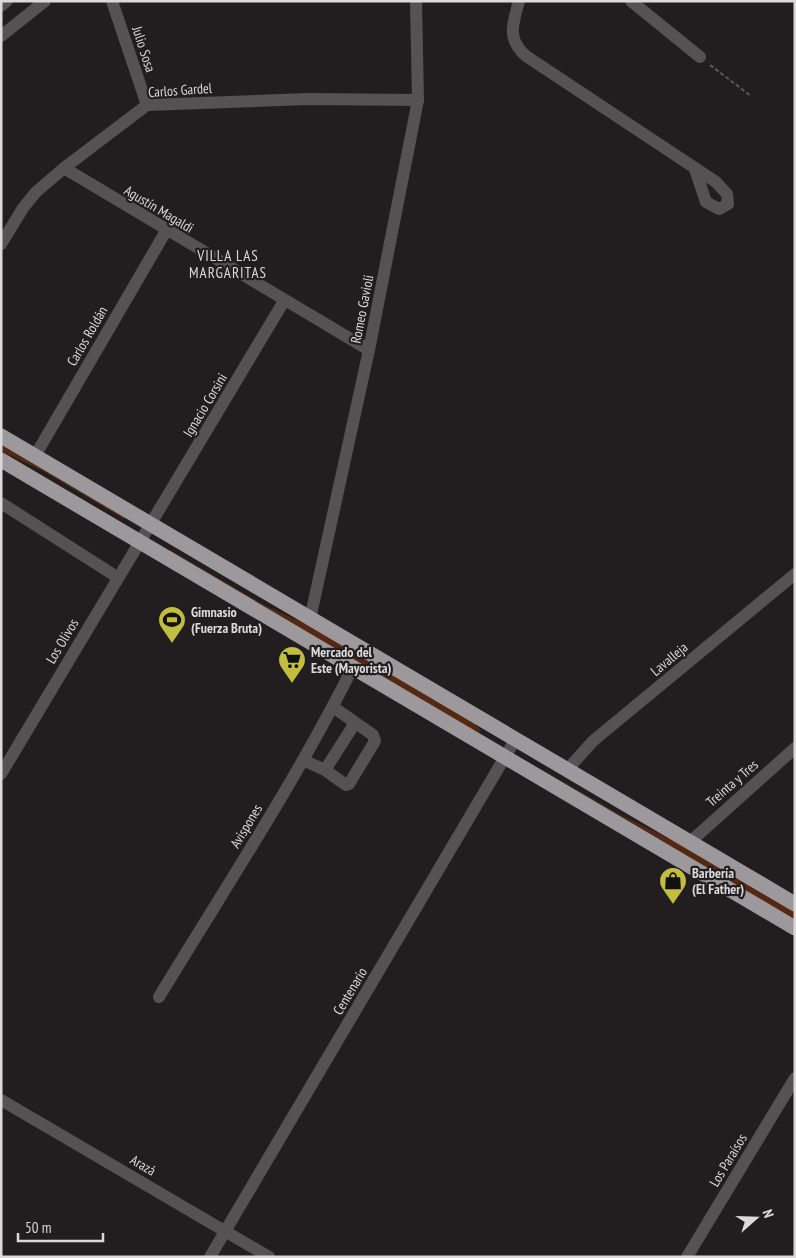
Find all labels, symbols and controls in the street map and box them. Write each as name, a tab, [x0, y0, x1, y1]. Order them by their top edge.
street label: Julio Sosa	[128, 23, 160, 74]
street label: Carlos Gardel	[147, 79, 213, 101]
street label: Agustín Magaldi	[121, 181, 197, 237]
district label: VILLA LAS MARGARITAS	[189, 246, 267, 282]
street label: Romeo Gavioli	[347, 273, 377, 345]
street label: Carlos Roldán	[63, 303, 111, 369]
street label: Ignacio Corsini	[179, 370, 231, 440]
place label: Gimnasio (Fuerza Bruta)	[191, 603, 262, 637]
sports icon: Gimnasio (Fuerza Bruta)	[157, 605, 187, 644]
street label: Los Olivos	[42, 615, 83, 667]
street label: Lavalleja	[647, 638, 691, 680]
place label: Mercado del Este (Mayorista)	[311, 643, 392, 677]
supermarket icon: Mercado del Este (Mayorista)	[277, 645, 307, 684]
street label: Treinta y Tres	[702, 755, 762, 810]
street label: Avispones	[226, 800, 266, 851]
place label: Barbería (El Father)	[692, 864, 744, 898]
shop icon: Barbería (El Father)	[658, 866, 688, 905]
street label: Centenario	[329, 964, 371, 1018]
street label: Los Paraísos	[705, 1130, 751, 1190]
street label: Arazá	[127, 1151, 159, 1179]
north arrow	[731, 1193, 781, 1243]
text: N	[758, 1207, 778, 1220]
scale bar	[18, 1210, 102, 1242]
text: 50 m	[25, 1218, 51, 1237]

